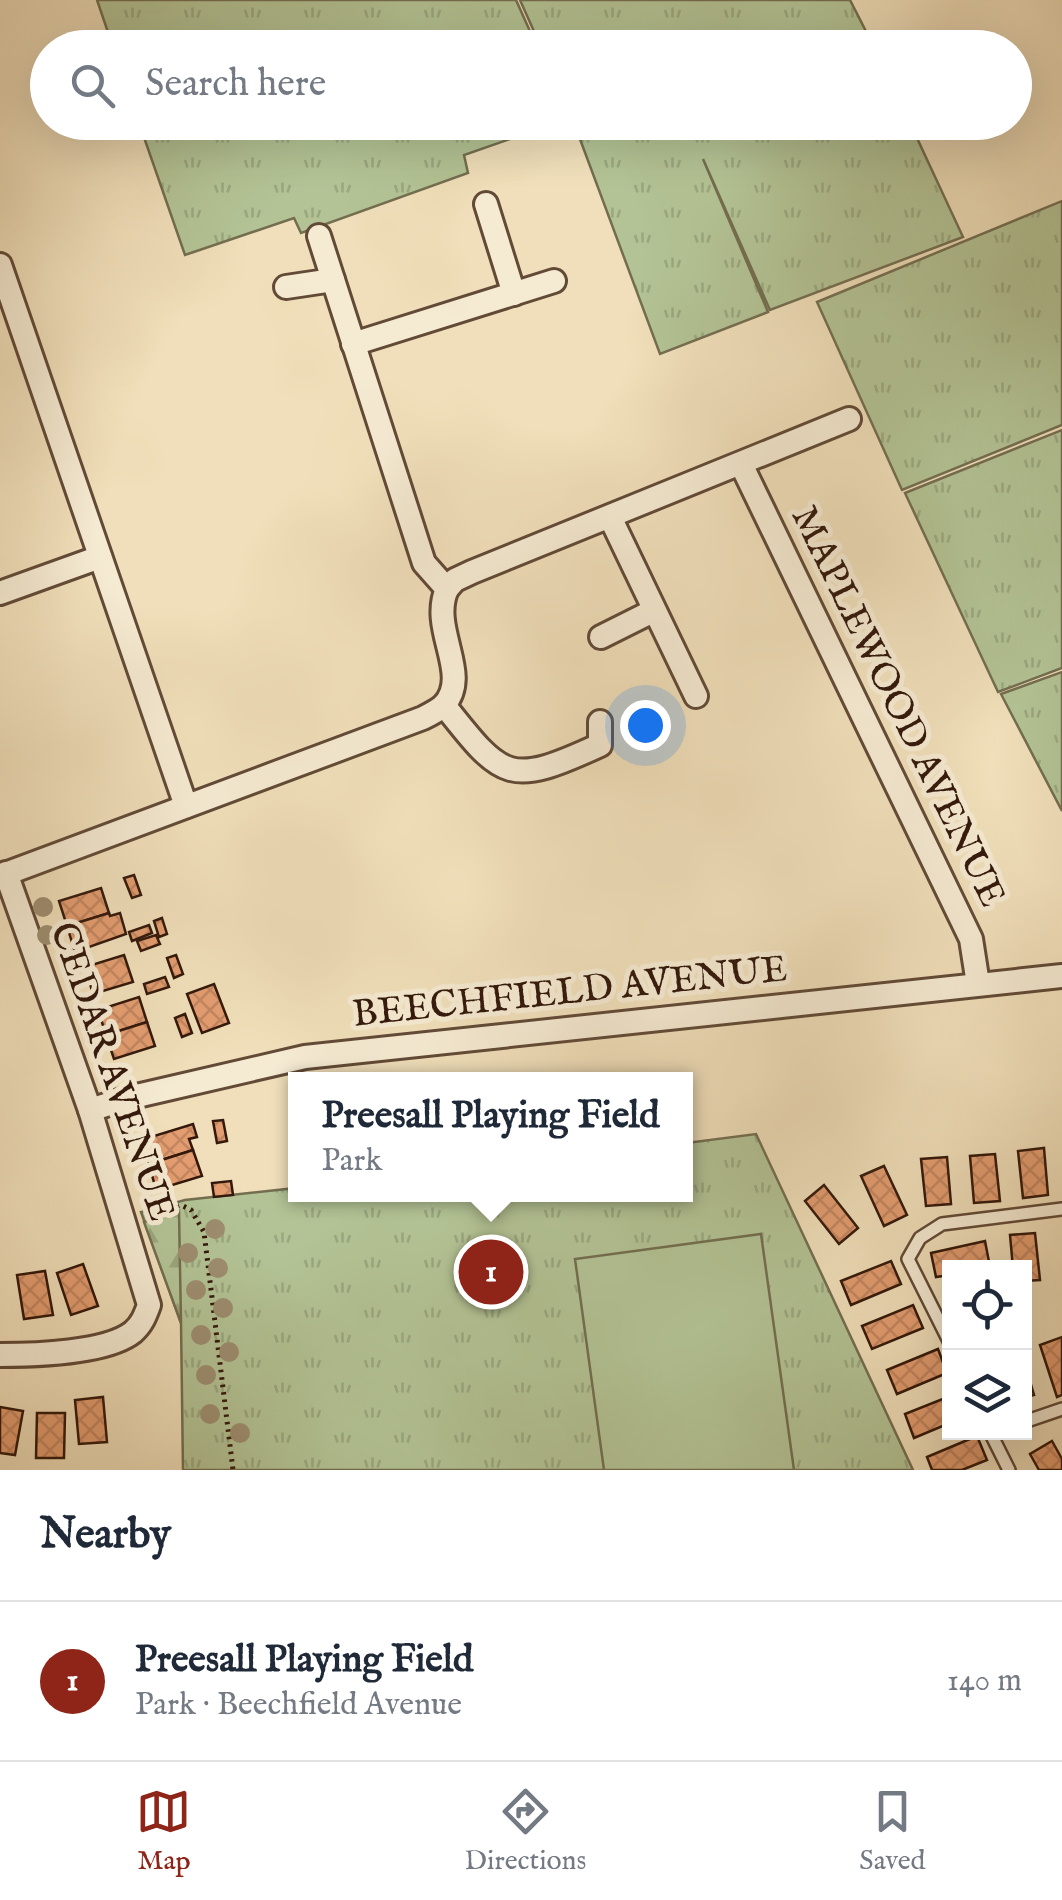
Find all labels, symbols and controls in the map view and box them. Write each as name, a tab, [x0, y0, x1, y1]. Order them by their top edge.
search box	[30, 30, 1032, 140]
icon: search	[65, 58, 120, 113]
text: Search here	[145, 61, 326, 109]
street label: MAPLEWOOD AVENUE	[779, 499, 1015, 915]
your location	[620, 700, 671, 751]
street label: CEDAR AVENUE	[37, 916, 185, 1228]
street label: BEECHFIELD AVENUE	[350, 946, 790, 1040]
popup	[288, 1072, 693, 1202]
text: Preesall Playing Field	[321, 1093, 660, 1141]
text: Park	[321, 1141, 382, 1182]
pin: 1	[458, 1234, 524, 1310]
map controls	[942, 1260, 1032, 1440]
button: locate	[942, 1260, 1032, 1350]
button: layers	[942, 1350, 1032, 1440]
text: Nearby	[40, 1509, 171, 1562]
text: Preesall Playing Field	[135, 1637, 473, 1685]
text: 1	[67, 1661, 78, 1702]
text: 140 m	[947, 1661, 1022, 1702]
text: Park · Beechfield Avenue	[135, 1685, 462, 1726]
tab: Map	[136, 1784, 191, 1879]
tab: Directions	[464, 1784, 586, 1879]
tab: Saved	[859, 1784, 926, 1879]

